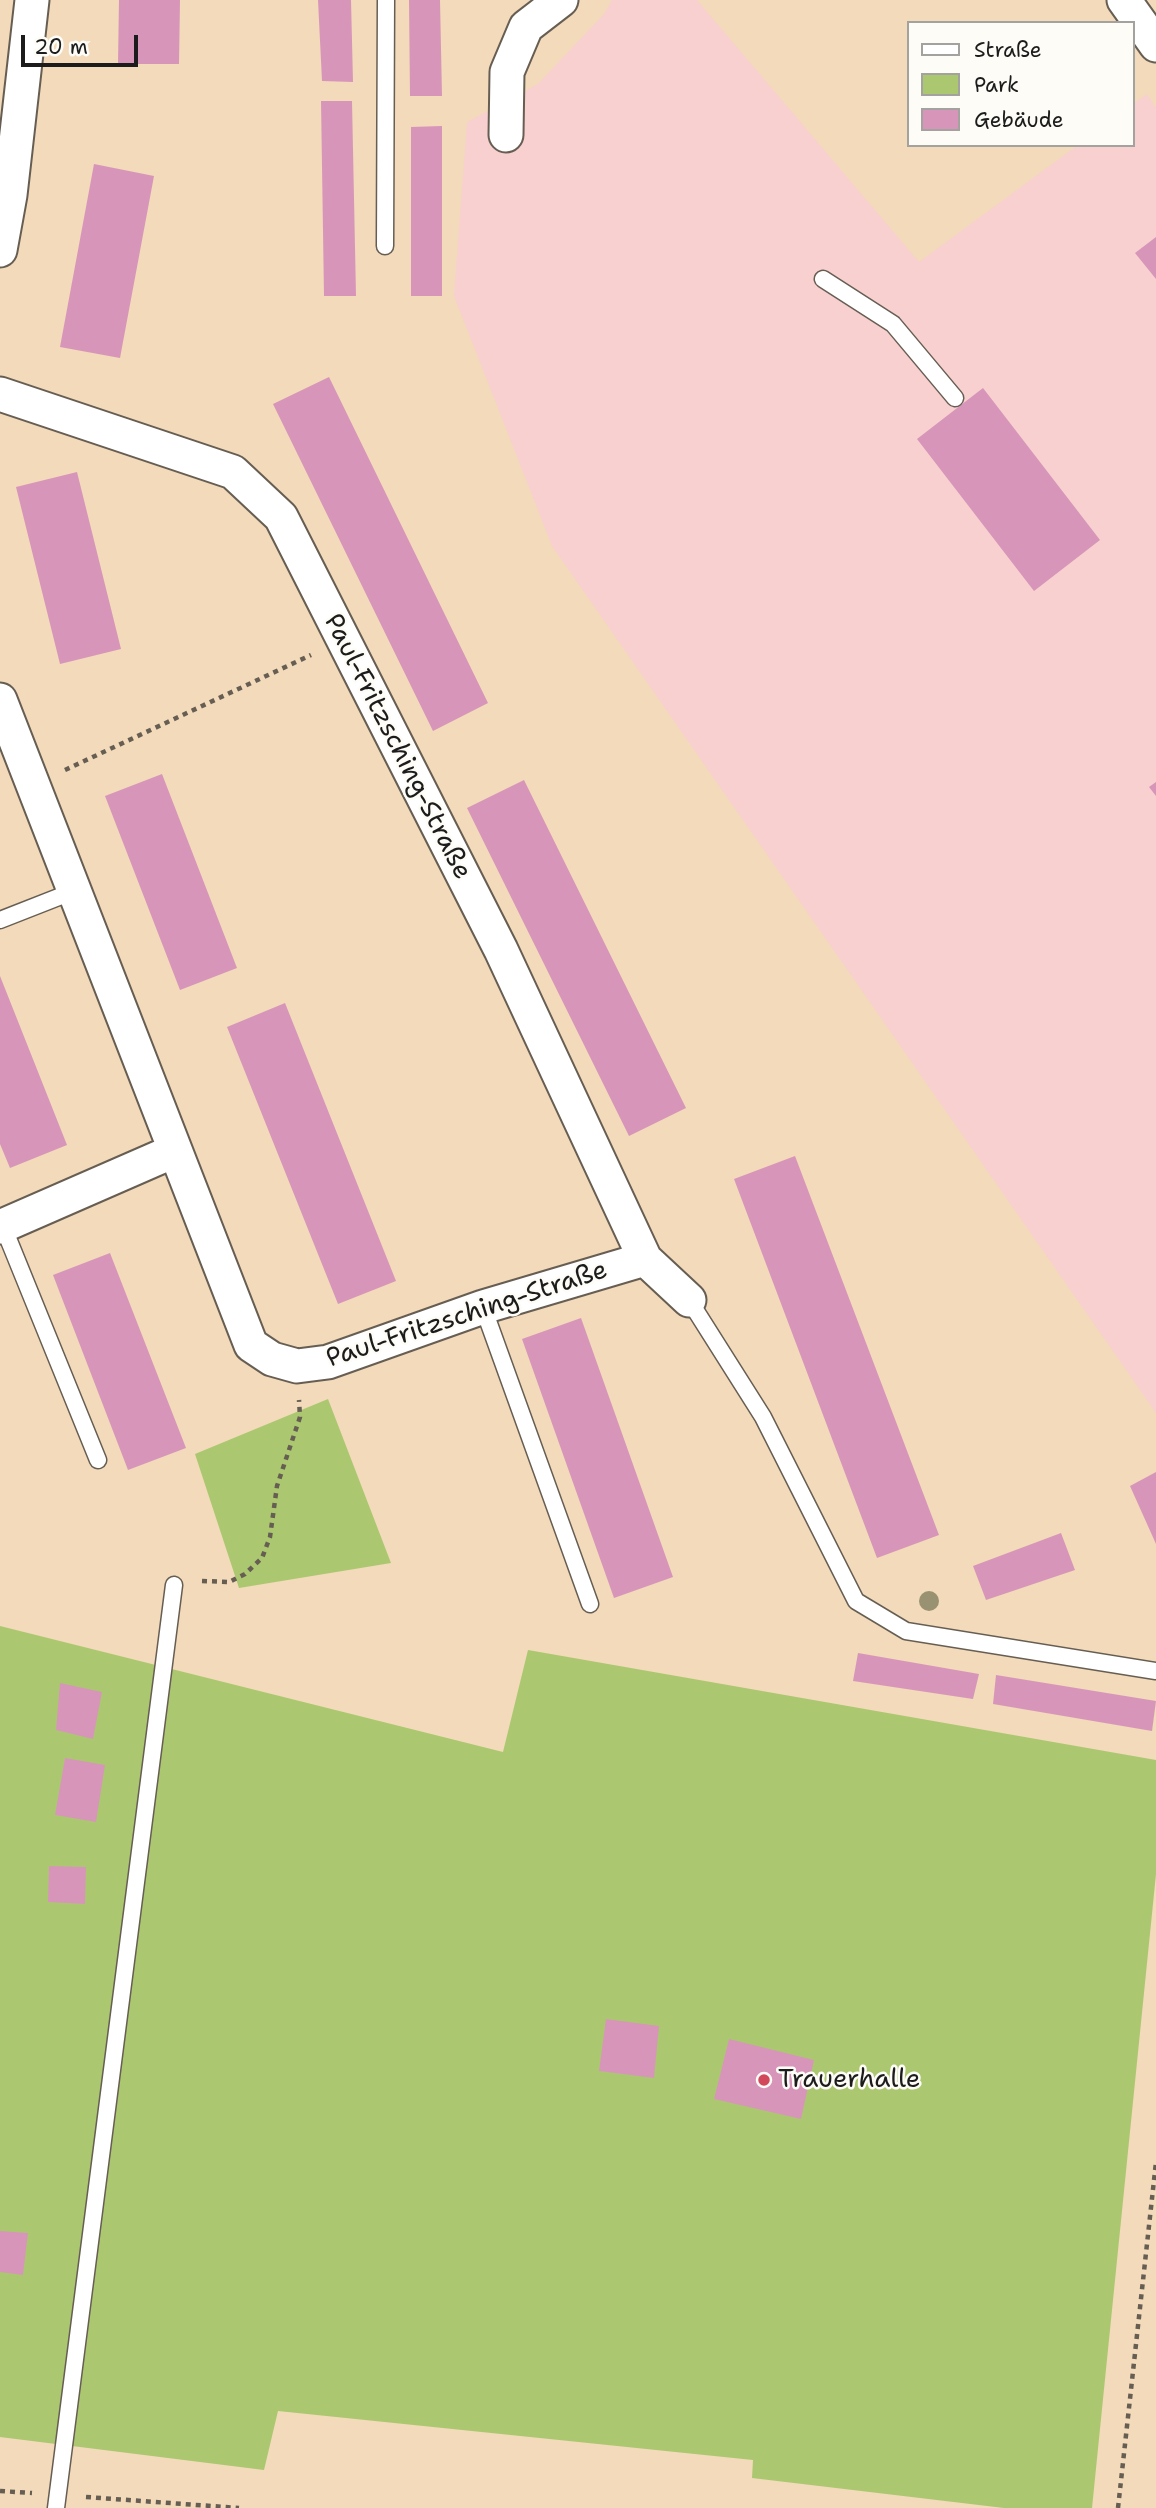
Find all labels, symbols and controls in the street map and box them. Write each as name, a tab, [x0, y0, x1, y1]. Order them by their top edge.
scale bar	[24, 21, 142, 65]
legend	[908, 21, 1135, 147]
text: 20 m	[34, 33, 88, 61]
text: Straße	[974, 36, 1042, 64]
text: Park	[974, 71, 1019, 99]
text: Gebäude	[974, 106, 1064, 134]
street label: Paul-Fritzsching-Straße	[316, 609, 478, 885]
street label: Paul-Fritzsching-Straße	[323, 1255, 611, 1375]
place label: Trauerhalle	[778, 2064, 920, 2096]
marker: Trauerhalle	[756, 2072, 772, 2088]

